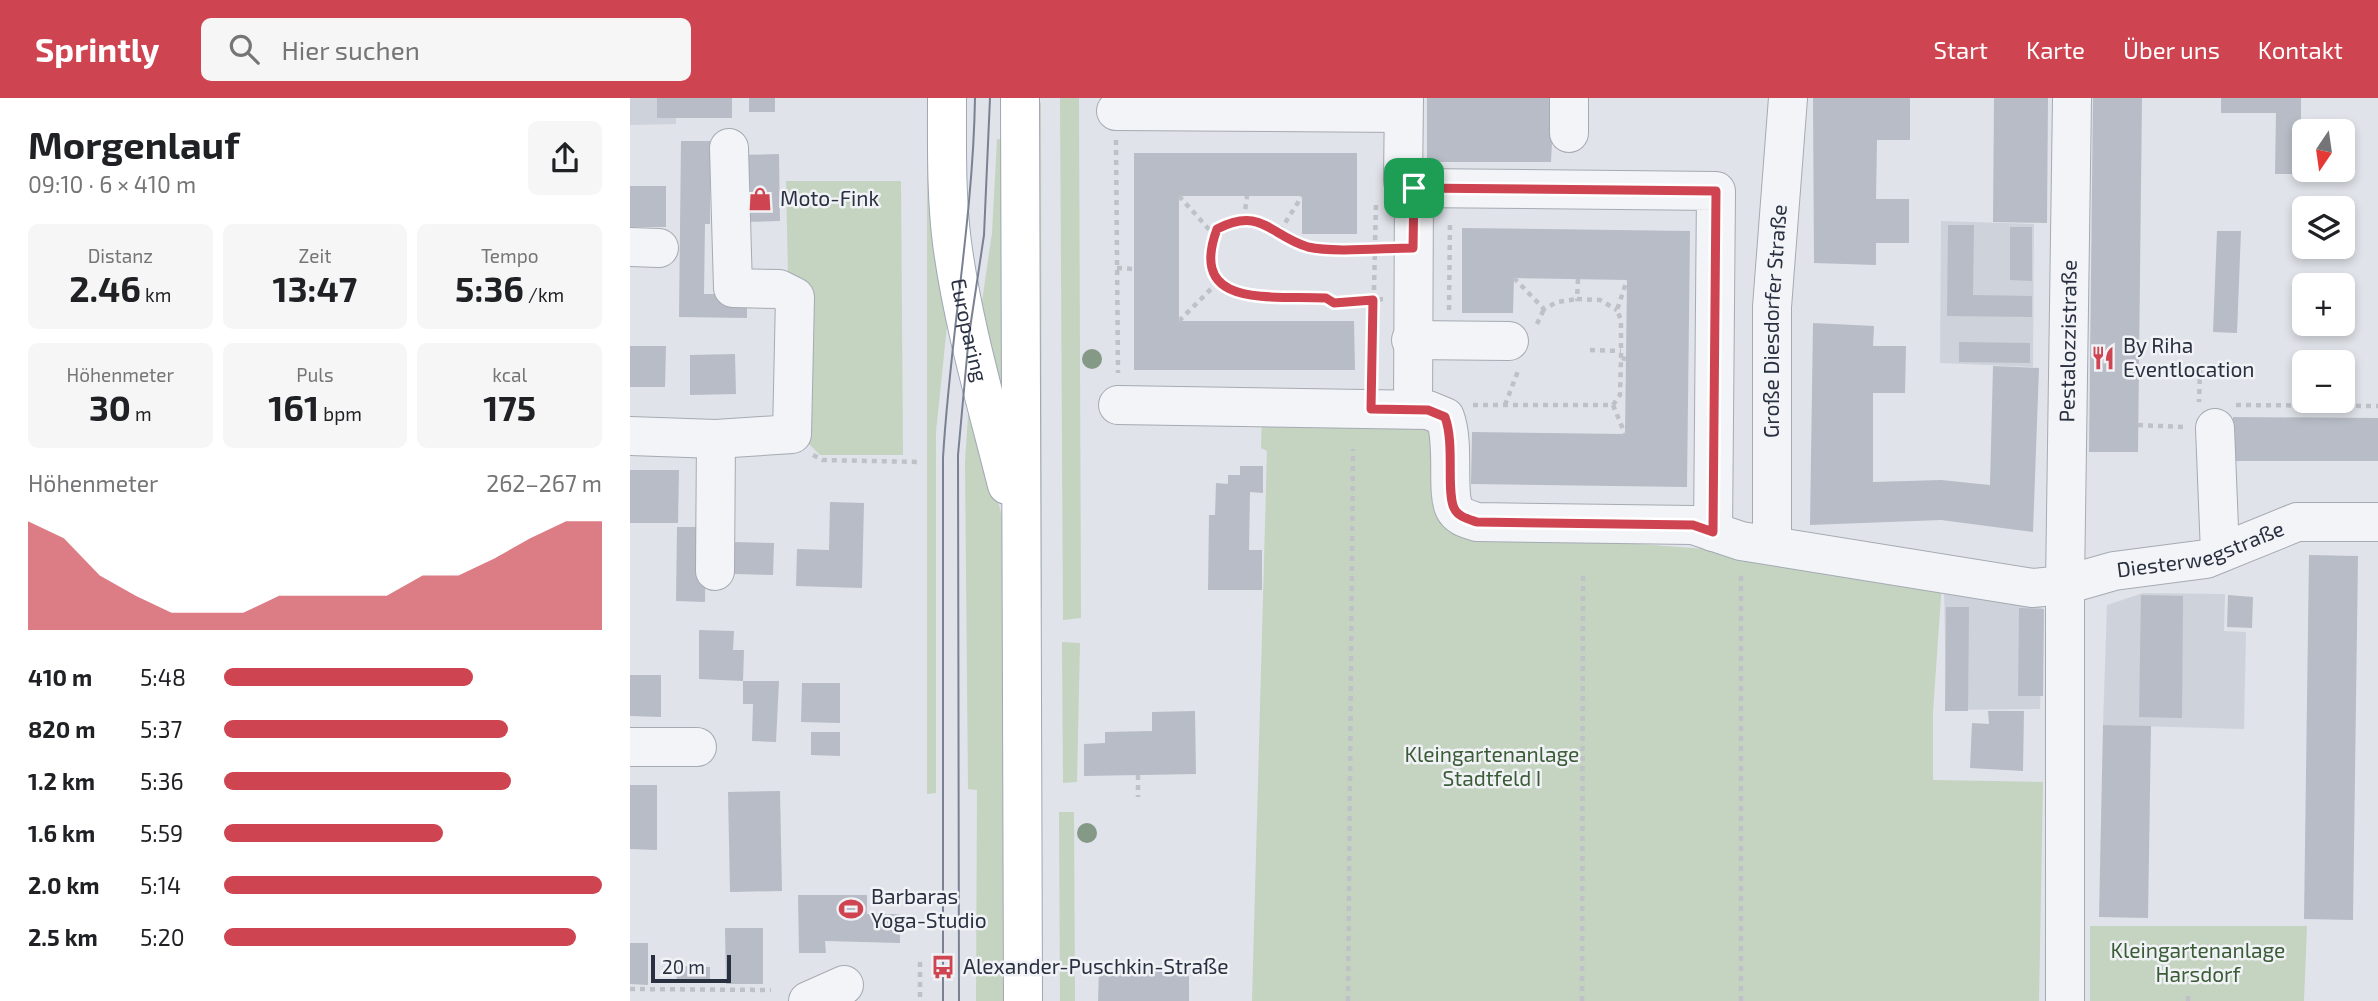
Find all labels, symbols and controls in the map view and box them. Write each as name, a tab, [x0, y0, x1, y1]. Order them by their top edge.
search box	[201, 18, 691, 81]
text: Sprintly	[35, 29, 159, 69]
icon: search	[225, 30, 263, 68]
text: Hier suchen	[281, 34, 420, 65]
text: Start	[1934, 35, 1988, 64]
text: Karte	[2026, 35, 2085, 64]
text: Über uns	[2123, 35, 2220, 64]
text: Kontakt	[2258, 35, 2343, 64]
north arrow	[2292, 119, 2356, 182]
map controls	[2292, 119, 2355, 413]
text: Morgenlauf	[28, 121, 240, 167]
button: share	[528, 121, 602, 195]
pin	[1384, 158, 1444, 218]
icon: arrive	[1395, 169, 1433, 207]
text: 09:10 · 6 × 410 m	[28, 170, 196, 198]
shop icon: Moto-Fink	[746, 185, 774, 213]
place label: Moto-Fink	[780, 185, 879, 210]
button: layers	[2292, 196, 2355, 259]
street label: Große Diesdorfer Straße	[1758, 203, 1791, 438]
text: Distanz	[88, 244, 153, 267]
text: Zeit	[299, 244, 331, 267]
text: Tempo	[481, 244, 538, 267]
street label: Pestalozzistraße	[2053, 259, 2081, 423]
text: 2.46	[69, 267, 141, 309]
text: 13:47	[273, 267, 357, 309]
text: 5:36	[455, 267, 524, 309]
button: +	[2292, 273, 2355, 336]
street label: Europaring	[947, 276, 994, 384]
text: km	[141, 283, 171, 306]
text: /km	[524, 283, 564, 306]
place label: By Riha Eventlocation	[2123, 332, 2255, 381]
restaurant icon: By Riha Eventlocation	[2089, 344, 2117, 372]
button: −	[2292, 350, 2355, 413]
text: Höhenmeter	[66, 363, 174, 386]
text: Puls	[296, 363, 334, 386]
text: kcal	[492, 363, 527, 386]
text: 30	[89, 386, 131, 428]
text: 161	[268, 386, 319, 428]
text: 175	[483, 386, 536, 428]
text: m	[131, 402, 152, 425]
text: bpm	[319, 402, 362, 425]
text: Höhenmeter	[28, 469, 158, 497]
text: 262–267 m	[486, 469, 602, 497]
street label: Diesterwegstraße	[2115, 515, 2287, 582]
text: 410 m	[28, 663, 92, 691]
text: 5:48	[140, 663, 186, 691]
text: 820 m	[28, 715, 95, 743]
text: 5:37	[140, 715, 182, 743]
park label: Kleingartenanlage Stadtfeld I	[1405, 741, 1579, 790]
text: 1.2 km	[28, 767, 95, 795]
text: 5:36	[140, 767, 184, 795]
text: 1.6 km	[28, 819, 95, 847]
text: 5:59	[140, 819, 183, 847]
text: 2.0 km	[28, 871, 100, 899]
text: 5:14	[140, 871, 181, 899]
place label: Barbaras Yoga-Studio	[871, 883, 987, 932]
sports icon: Barbaras Yoga-Studio	[837, 895, 865, 923]
text: 2.5 km	[28, 923, 98, 951]
text: 5:20	[140, 923, 185, 951]
park label: Kleingartenanlage Harsdorf	[2111, 937, 2285, 986]
scale bar	[651, 952, 732, 984]
bus stop icon: Alexander-Puschkin-Straße	[929, 953, 957, 981]
place label: Alexander-Puschkin-Straße	[963, 953, 1228, 978]
text: 20 m	[662, 955, 705, 978]

